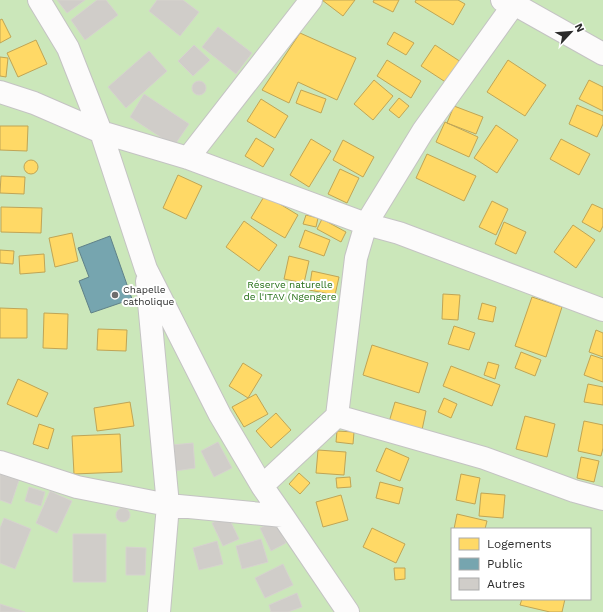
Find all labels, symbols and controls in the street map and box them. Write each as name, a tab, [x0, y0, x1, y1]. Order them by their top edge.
north arrow	[551, 12, 591, 52]
text: N	[572, 21, 587, 34]
park label: Réserve naturelle de l'ITAV (Ngengere	[244, 279, 337, 302]
place label: Chapelle catholique	[123, 284, 175, 307]
marker: Chapelle catholique	[110, 290, 120, 300]
legend	[451, 528, 591, 600]
text: Logements	[487, 537, 552, 551]
text: Public	[487, 557, 523, 571]
text: Autres	[487, 577, 525, 591]

